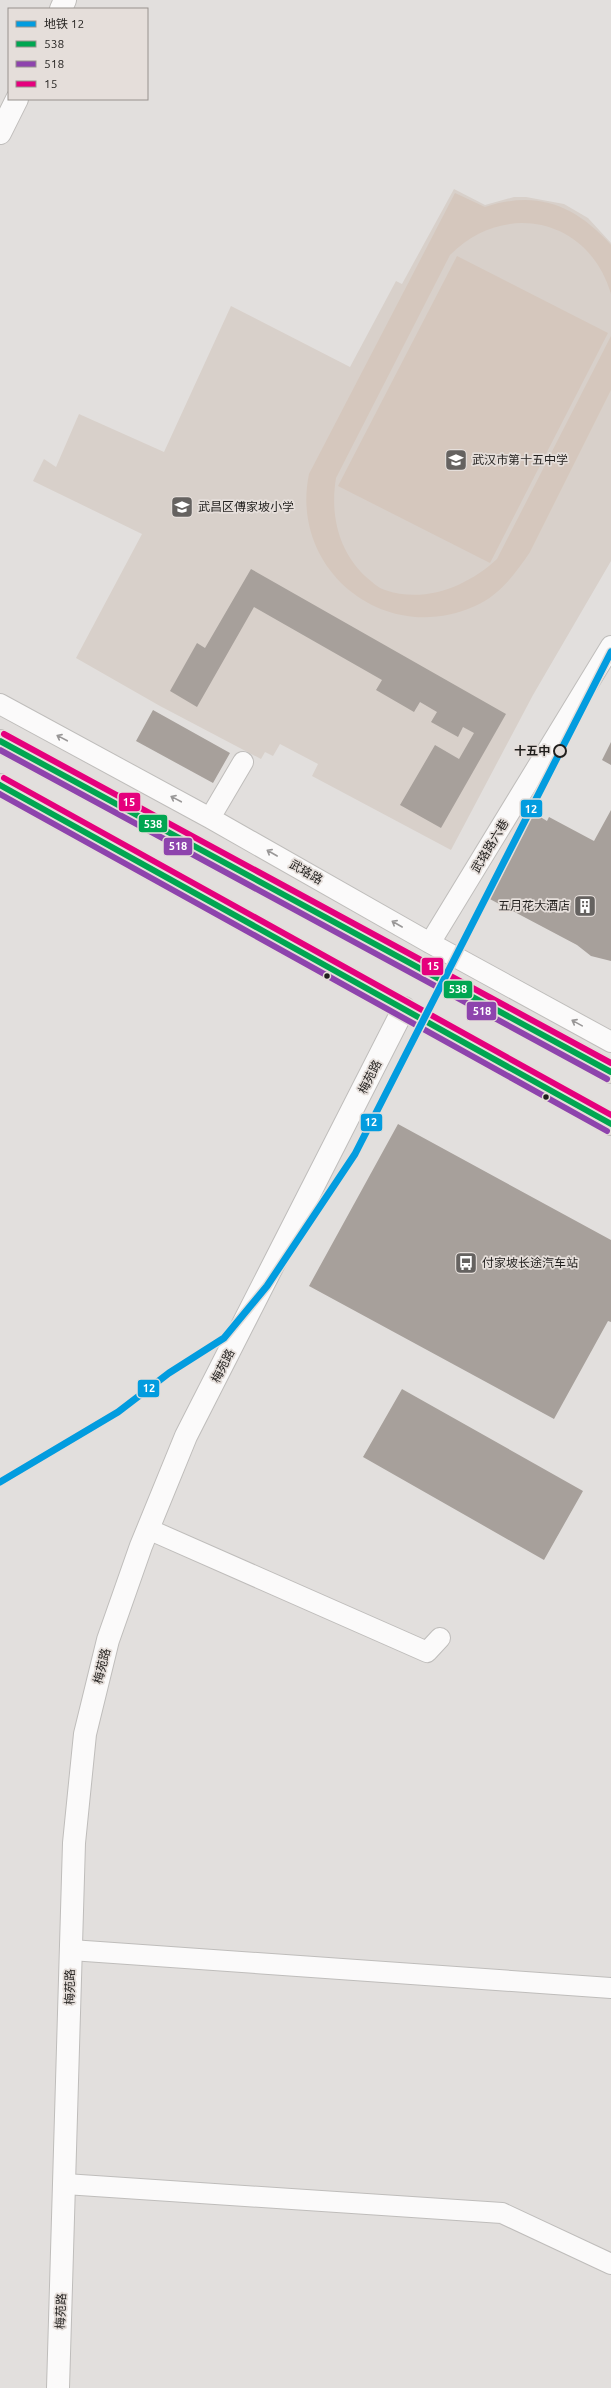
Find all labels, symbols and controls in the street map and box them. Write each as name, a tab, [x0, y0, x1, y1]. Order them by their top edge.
legend	[8, 8, 148, 100]
text: 地铁 12	[44, 17, 84, 30]
text: 538	[44, 37, 65, 50]
text: 518	[44, 57, 65, 70]
text: 15	[44, 77, 58, 90]
school or university icon: 武汉市第十五中学	[443, 447, 469, 473]
place label: 武汉市第十五中学	[472, 453, 568, 466]
school or university icon: 武昌区傅家坡小学	[169, 494, 195, 520]
place label: 武昌区傅家坡小学	[198, 500, 294, 513]
one-way arrow	[56, 733, 68, 741]
place label: 十五中	[514, 744, 550, 757]
marker: 十五中	[553, 744, 567, 758]
line badge: 15	[118, 792, 141, 812]
one-way arrow	[170, 795, 182, 803]
text: 15	[123, 796, 135, 808]
line badge: 12	[520, 799, 543, 818]
text: 12	[525, 803, 537, 815]
line badge: 538	[138, 814, 168, 833]
street label: 武珞路六巷	[469, 817, 511, 875]
text: 538	[144, 818, 162, 830]
line badge: 518	[163, 837, 193, 856]
text: 518	[169, 840, 187, 852]
one-way arrow	[266, 848, 278, 856]
street label: 武珞路	[287, 857, 325, 886]
building icon: 五月花大酒店	[572, 893, 598, 919]
place label: 五月花大酒店	[498, 899, 570, 912]
one-way arrow	[391, 920, 403, 928]
line badge: 15	[421, 957, 444, 976]
text: 15	[427, 960, 439, 972]
unlabelled marker	[322, 971, 332, 981]
line badge: 538	[443, 980, 473, 999]
text: 538	[449, 983, 467, 995]
line badge: 518	[466, 1001, 497, 1021]
text: 518	[473, 1005, 491, 1017]
one-way arrow	[571, 1019, 583, 1026]
street label: 梅苑路	[356, 1058, 384, 1096]
unlabelled marker	[541, 1092, 551, 1102]
line badge: 12	[360, 1113, 383, 1132]
text: 12	[365, 1116, 377, 1128]
bus stop icon: 付家坡长途汽车站	[453, 1250, 479, 1276]
place label: 付家坡长途汽车站	[482, 1256, 578, 1269]
street label: 梅苑路	[209, 1347, 237, 1385]
line badge: 12	[137, 1379, 160, 1398]
text: 12	[143, 1382, 155, 1394]
street label: 梅苑路	[91, 1647, 112, 1685]
street label: 梅苑路	[63, 1969, 76, 2005]
street label: 梅苑路	[53, 2293, 68, 2329]

